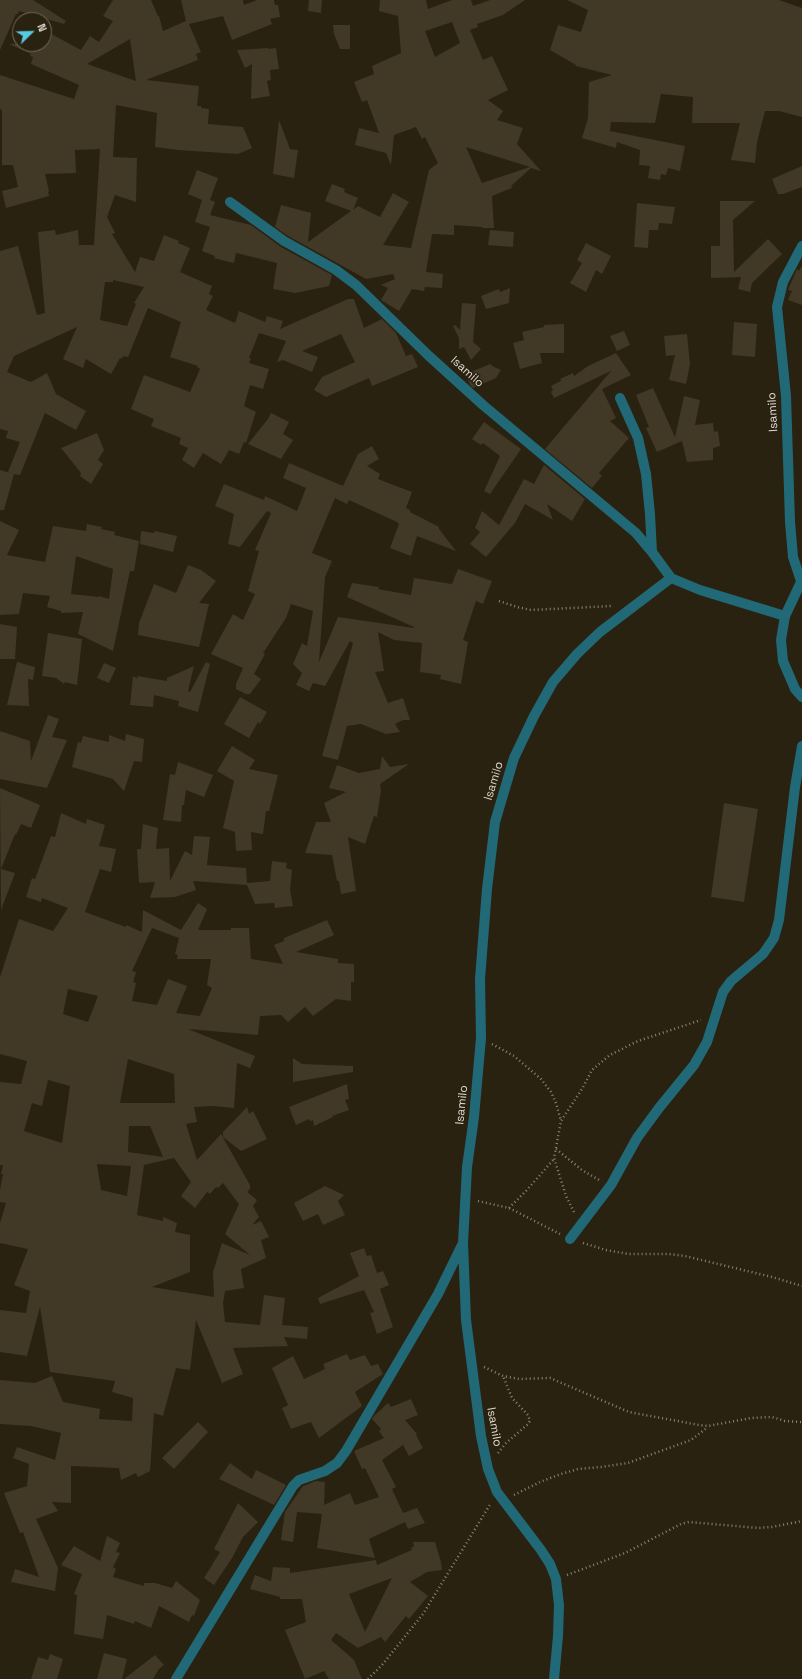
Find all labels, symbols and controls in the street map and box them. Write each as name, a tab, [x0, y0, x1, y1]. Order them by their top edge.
north arrow	[12, 12, 52, 52]
text: N	[34, 22, 50, 34]
street label: Isamilo	[447, 353, 487, 391]
street label: Isamilo	[765, 392, 781, 432]
street label: Isamilo	[481, 760, 507, 802]
street label: Isamilo	[453, 1084, 471, 1126]
street label: Isamilo	[483, 1406, 505, 1448]

